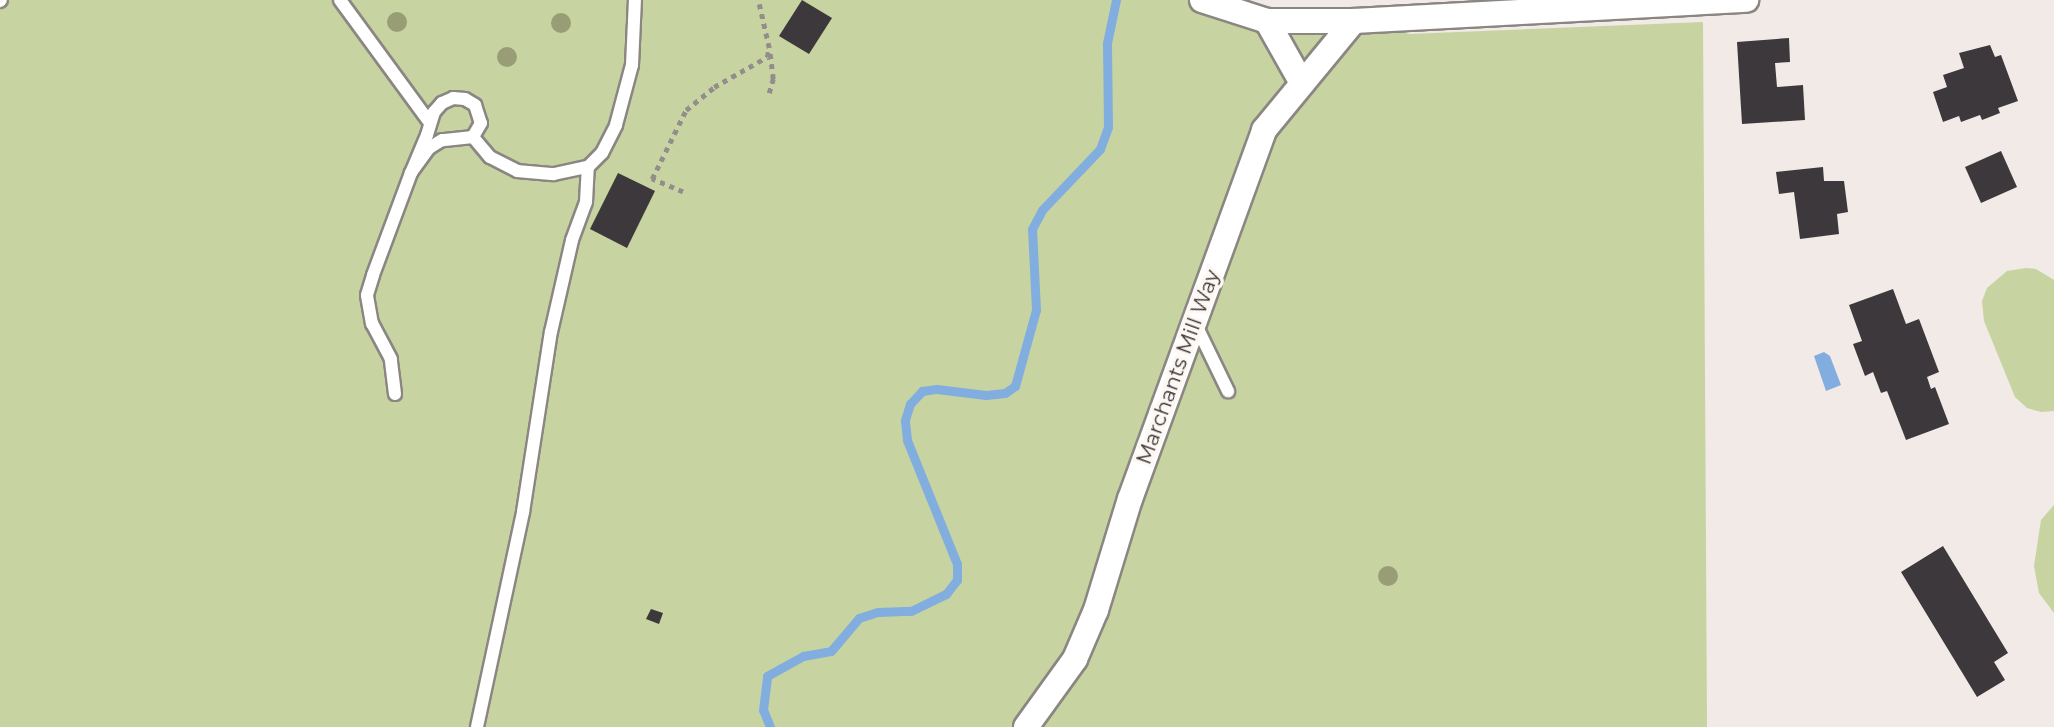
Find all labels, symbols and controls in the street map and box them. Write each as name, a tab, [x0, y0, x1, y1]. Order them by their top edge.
street label: Marchants Mill Way	[1131, 266, 1225, 468]

